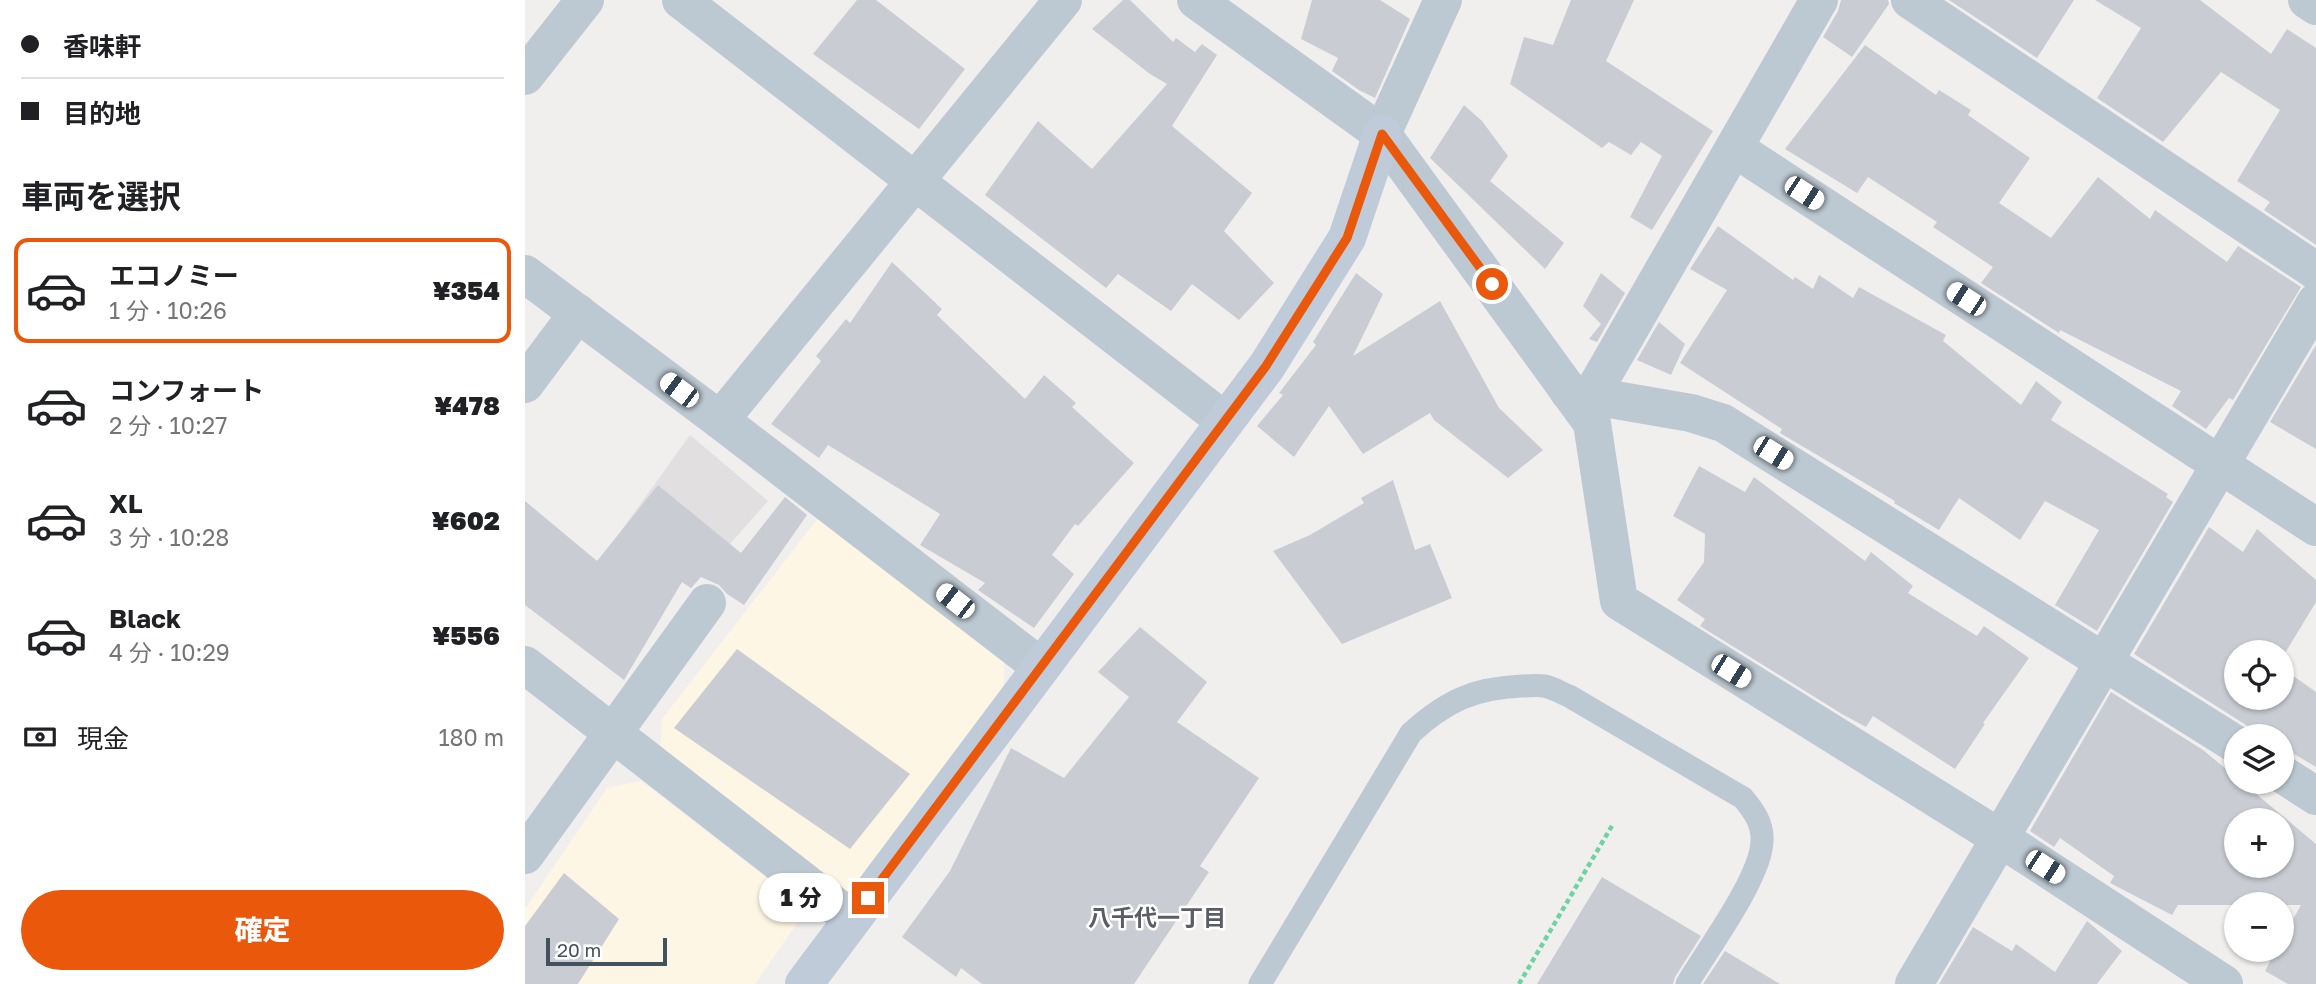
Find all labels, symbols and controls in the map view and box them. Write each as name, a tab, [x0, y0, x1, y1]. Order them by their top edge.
text: 香味軒	[63, 31, 141, 62]
text: 目的地	[63, 98, 141, 129]
car	[1781, 173, 1828, 213]
text: 車両を選択	[21, 177, 181, 215]
icon: car	[25, 259, 88, 322]
text: エコノミー	[109, 260, 239, 291]
route start	[1476, 268, 1508, 300]
text: ¥354	[432, 275, 500, 306]
car	[1943, 279, 1990, 319]
text: 1 分 · 10:26	[109, 296, 227, 324]
car	[656, 369, 703, 411]
icon: car	[25, 374, 88, 437]
text: コンフォート	[109, 375, 264, 406]
text: ¥478	[434, 390, 500, 421]
text: 2 分 · 10:27	[109, 411, 227, 439]
car	[1750, 433, 1797, 473]
text: XL	[109, 488, 143, 519]
icon: car	[25, 489, 88, 552]
text: ¥602	[431, 505, 500, 536]
text: 3 分 · 10:28	[109, 523, 229, 551]
car	[932, 580, 979, 622]
text: Black	[109, 603, 181, 634]
icon: car	[25, 604, 88, 667]
text: ¥556	[432, 620, 500, 651]
text: 4 分 · 10:29	[109, 638, 230, 666]
map controls	[2224, 640, 2294, 962]
button: locate	[2224, 640, 2294, 710]
car	[1708, 651, 1755, 691]
icon: cash	[21, 718, 59, 756]
text: 現金	[77, 723, 129, 754]
text: 180 m	[438, 723, 504, 751]
button: layers	[2224, 724, 2294, 794]
button: +	[2224, 808, 2294, 878]
car	[2022, 847, 2069, 887]
callout: 1 分	[759, 874, 843, 922]
route end	[852, 882, 884, 914]
text: 1 分	[781, 883, 821, 911]
button: 確定	[21, 890, 504, 970]
button: −	[2224, 892, 2294, 962]
district label: 八千代一丁目	[1088, 903, 1226, 931]
scale bar	[546, 935, 667, 967]
text: 20 m	[557, 938, 601, 961]

